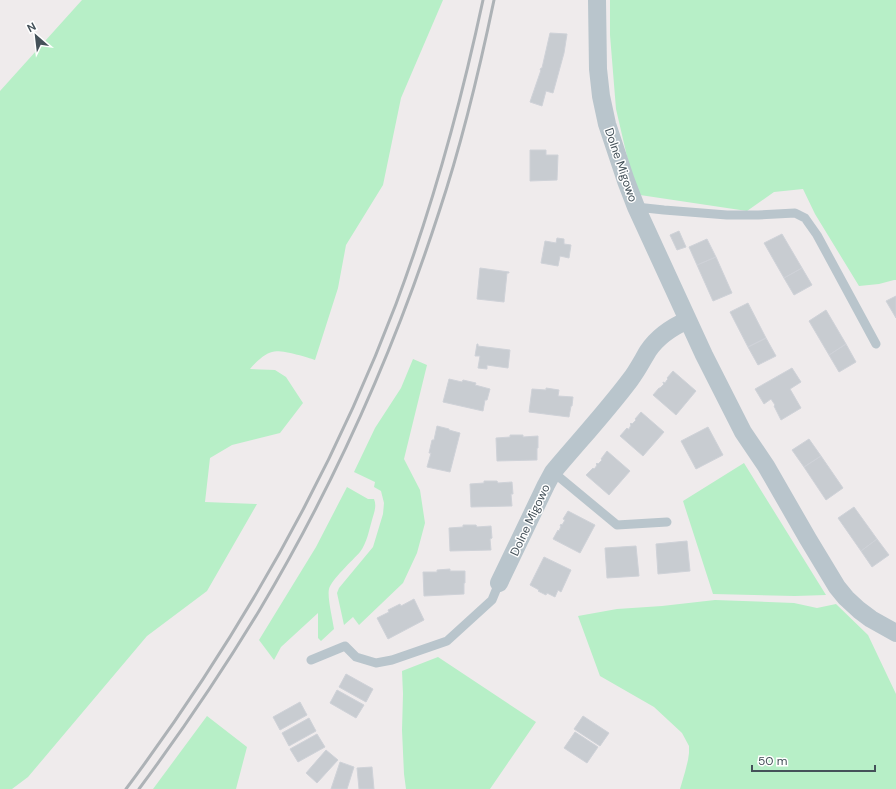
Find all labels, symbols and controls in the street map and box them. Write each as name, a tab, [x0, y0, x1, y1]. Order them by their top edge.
north arrow	[16, 16, 56, 56]
text: N	[24, 19, 38, 35]
street label: Dolne Migowo	[601, 126, 641, 204]
street label: Dolne Migowo	[506, 482, 554, 558]
scale bar	[752, 747, 875, 773]
text: 50 m	[758, 753, 787, 769]

